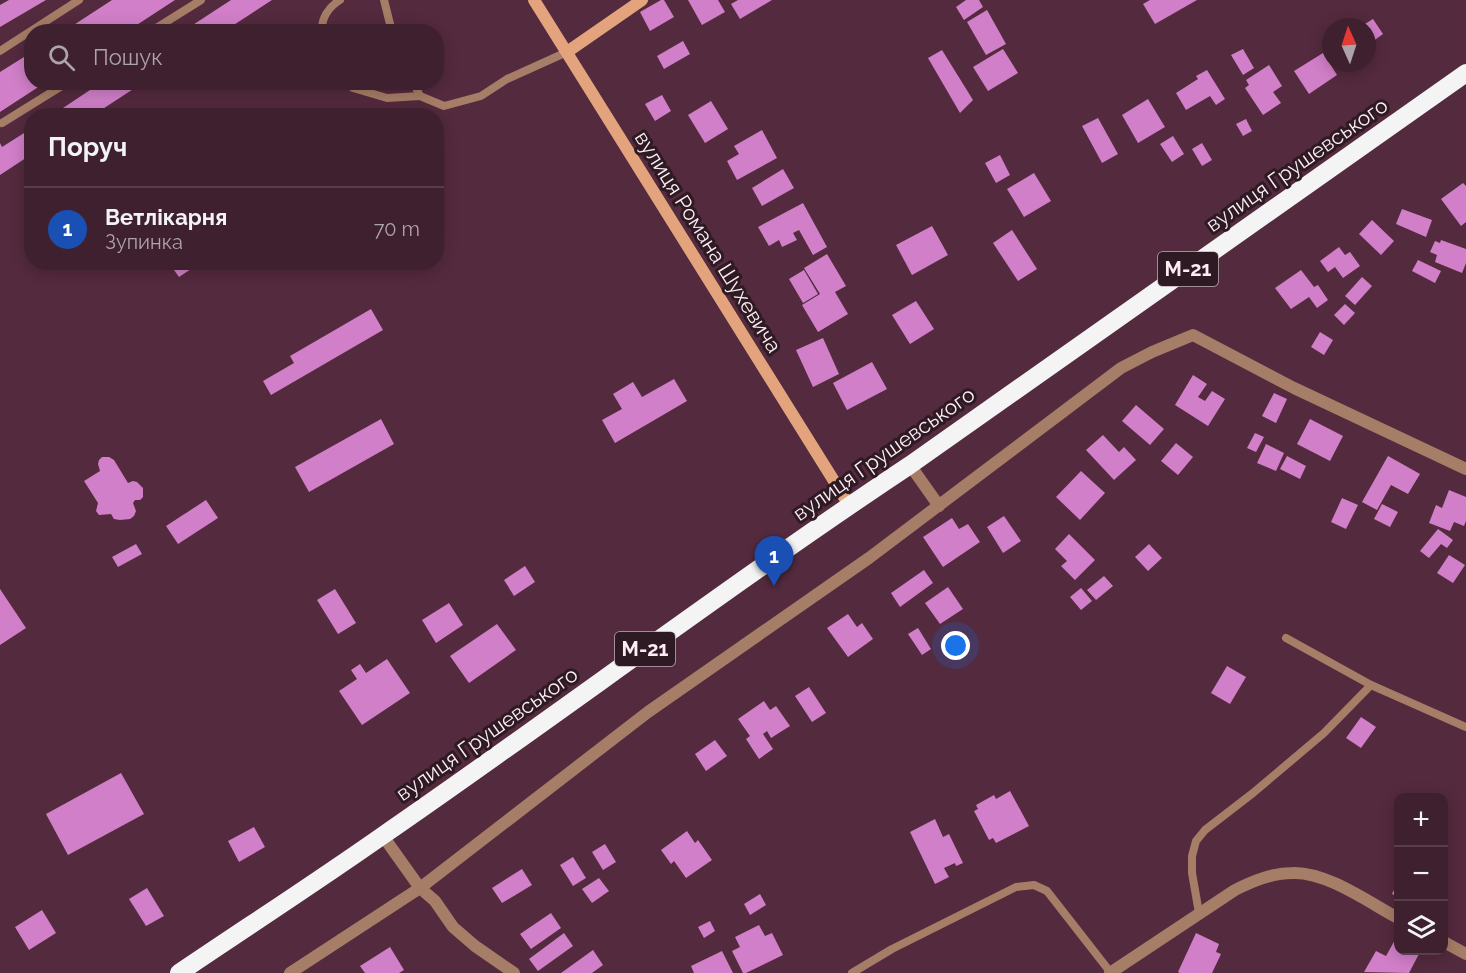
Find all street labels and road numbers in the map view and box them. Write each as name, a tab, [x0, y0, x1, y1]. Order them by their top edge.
street label: вулиця Грушевського	[1201, 92, 1392, 237]
street label: вулиця Романа Шухевича	[630, 126, 787, 357]
road number: М-21	[1158, 252, 1218, 286]
street label: вулиця Грушевського	[788, 381, 979, 526]
road number: М-21	[615, 632, 675, 666]
street label: вулиця Грушевського	[391, 661, 582, 806]

